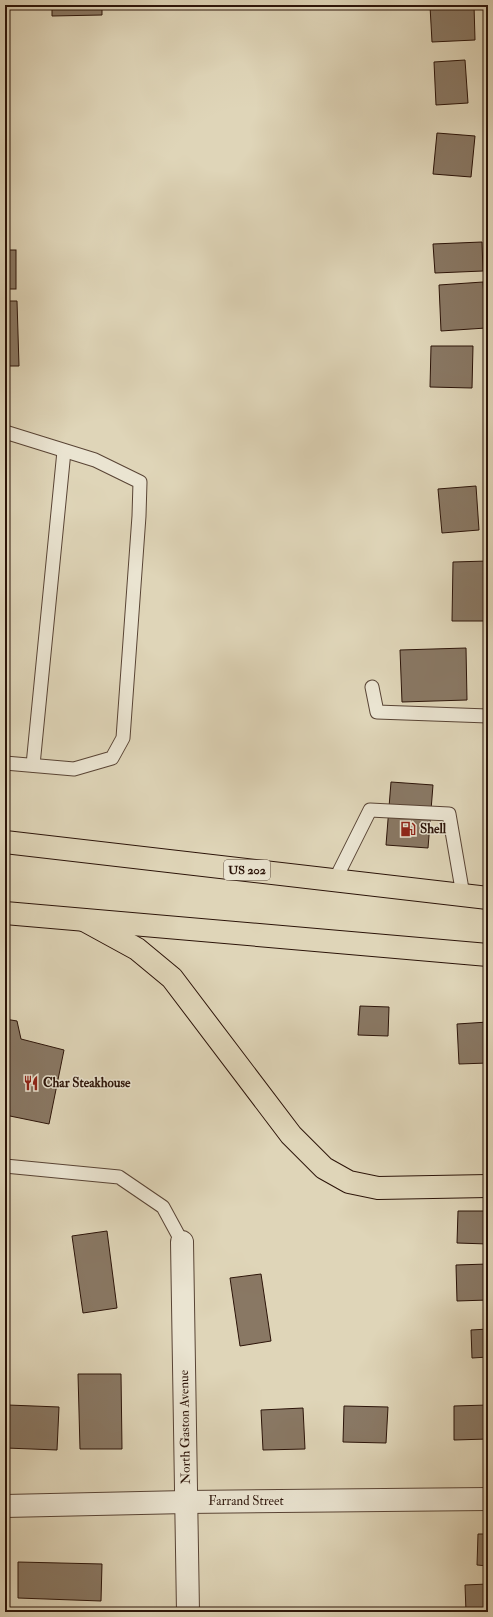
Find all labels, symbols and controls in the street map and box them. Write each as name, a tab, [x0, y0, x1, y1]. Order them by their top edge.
fuel station icon: Shell	[399, 820, 417, 838]
place label: Shell	[420, 821, 447, 837]
road number: US 202	[224, 860, 270, 880]
restaurant icon: Char Steakhouse	[22, 1074, 40, 1092]
place label: Char Steakhouse	[43, 1075, 131, 1091]
street label: North Gaston Avenue	[176, 1369, 194, 1484]
street label: Farrand Street	[208, 1493, 284, 1509]

